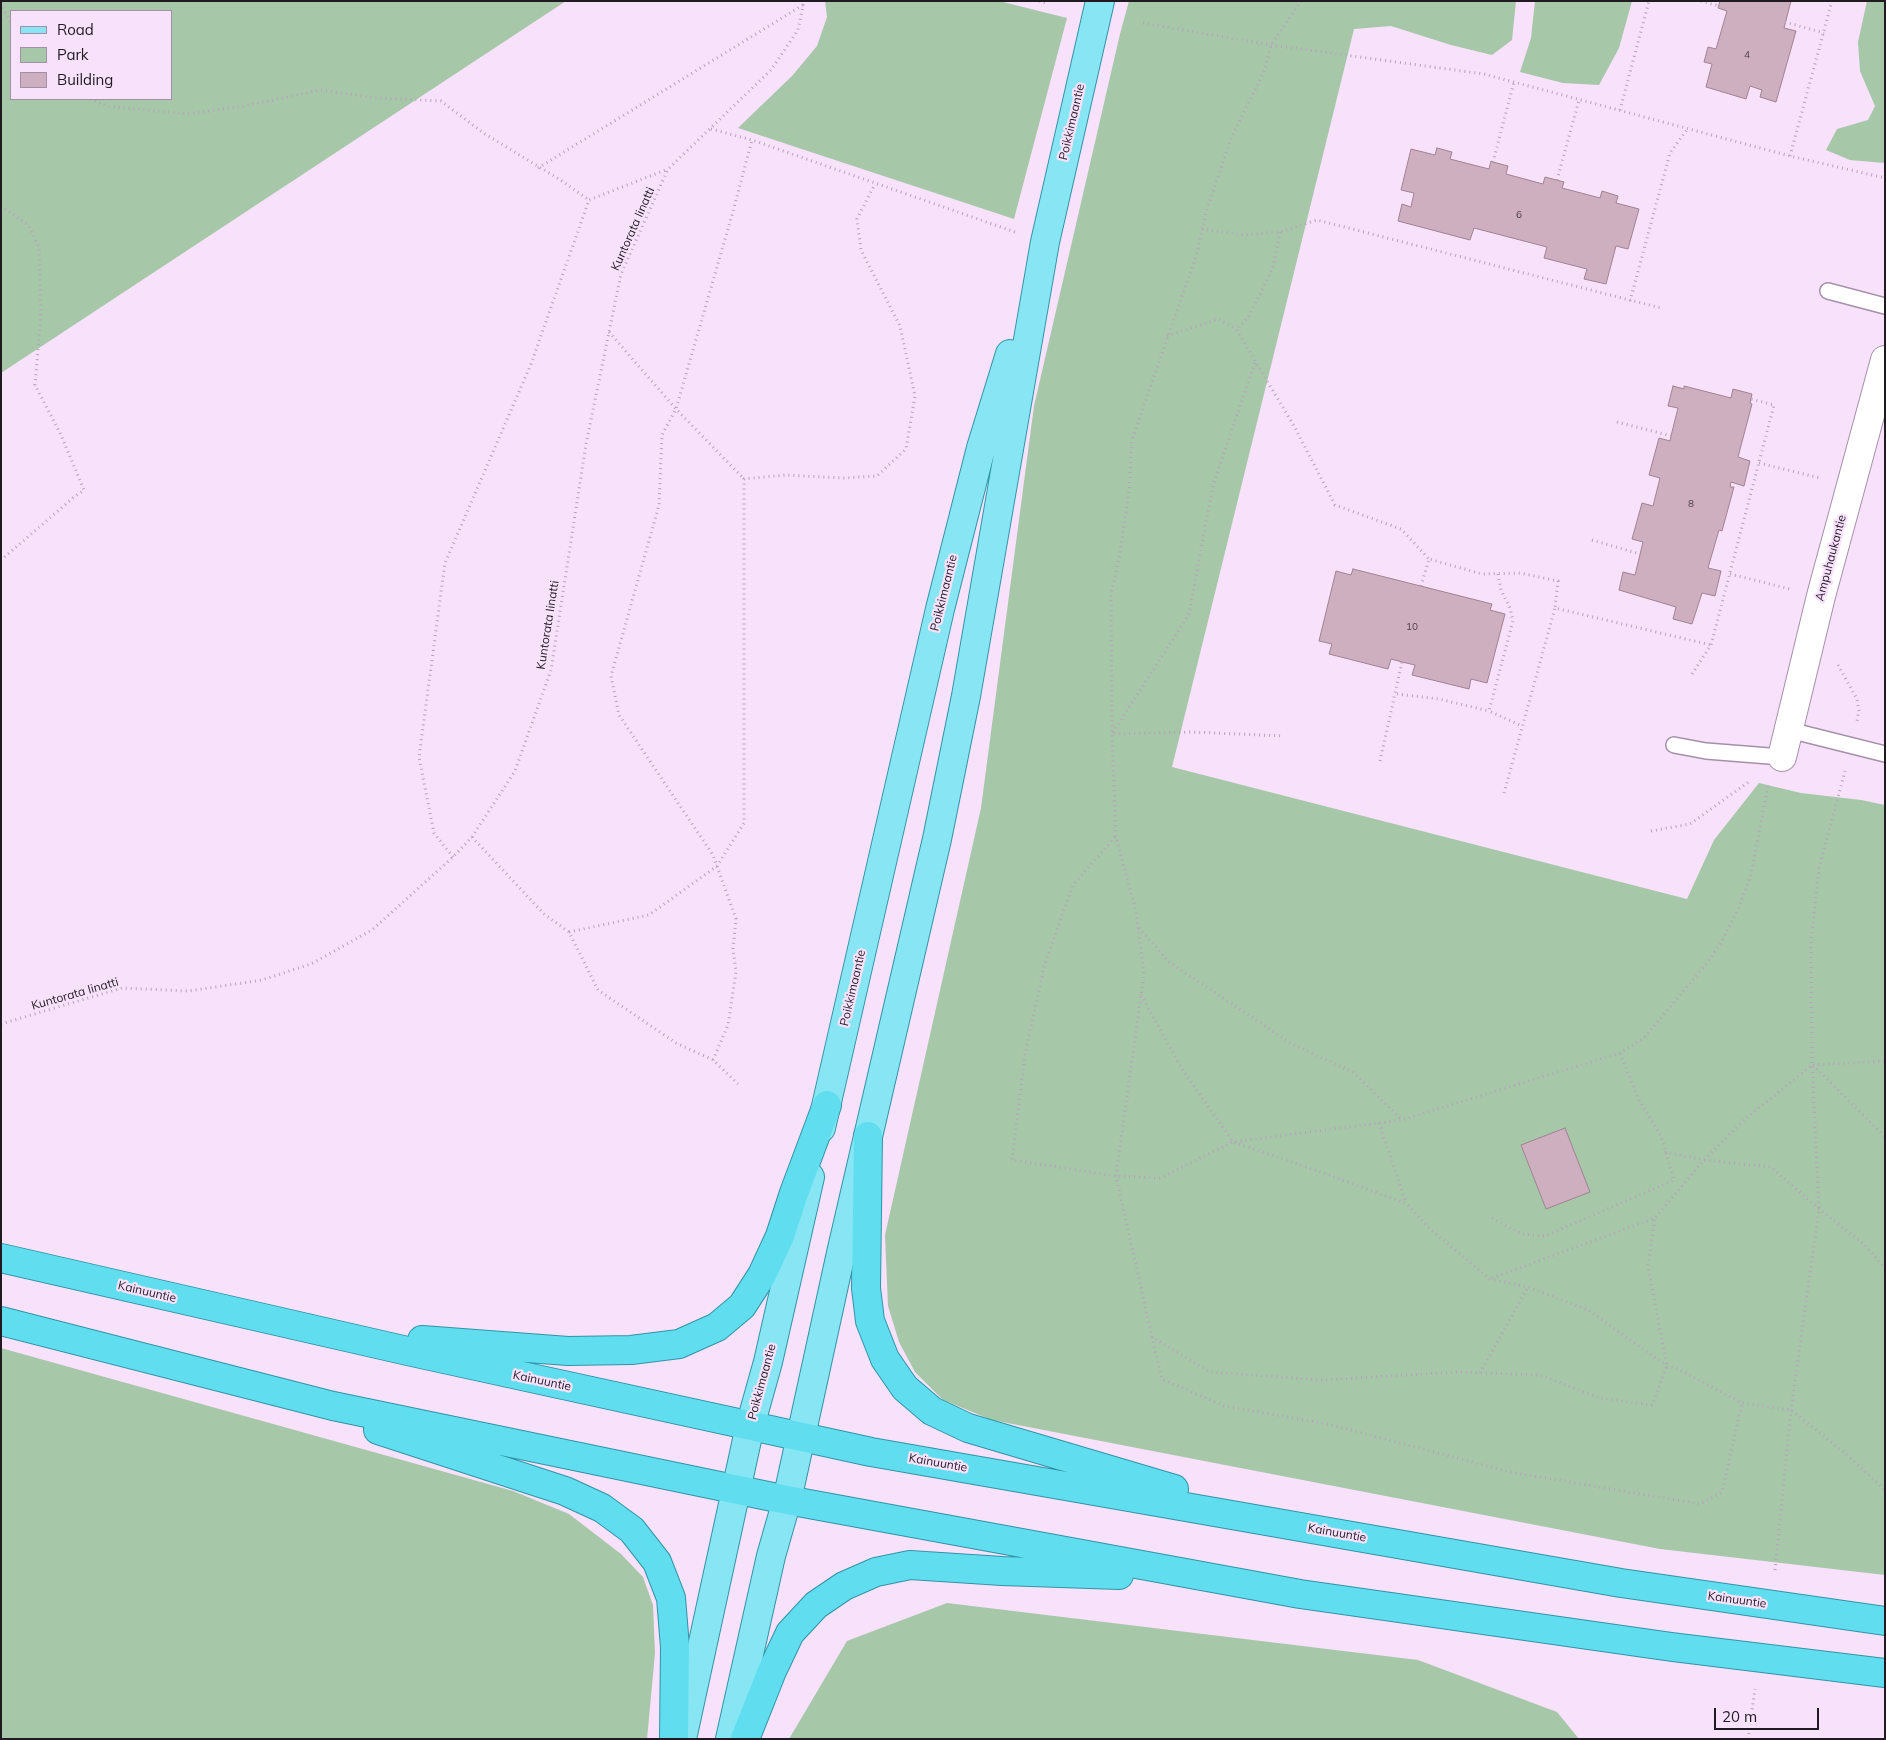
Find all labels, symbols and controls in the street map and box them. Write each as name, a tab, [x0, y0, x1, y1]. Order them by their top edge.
legend	[10, 10, 172, 100]
text: Road	[57, 20, 94, 39]
text: Park	[57, 45, 89, 64]
house number: 4	[1744, 49, 1750, 61]
text: Building	[57, 70, 113, 89]
street label: Poikkimaantie	[1056, 82, 1088, 162]
street label: Kuntorata Iinatti	[608, 185, 658, 273]
house number: 6	[1516, 209, 1522, 221]
house number: 8	[1688, 498, 1694, 510]
street label: Ampuhaukantie	[1813, 513, 1849, 603]
street label: Poikkimaantie	[928, 553, 960, 633]
street label: Kuntorata Iinatti	[534, 580, 562, 670]
house number: 10	[1406, 621, 1418, 633]
street label: Poikkimaantie	[837, 948, 869, 1028]
street label: Kuntorata Iinatti	[30, 975, 120, 1013]
street label: Kainuuntie	[117, 1278, 177, 1306]
street label: Poikkimaantie	[745, 1342, 779, 1422]
street label: Kainuuntie	[512, 1368, 572, 1394]
street label: Kainuuntie	[908, 1451, 968, 1475]
street label: Kainuuntie	[1307, 1521, 1367, 1545]
street label: Kainuuntie	[1707, 1589, 1767, 1611]
scale bar	[1716, 1698, 1821, 1730]
text: 20 m	[1722, 1707, 1757, 1726]

